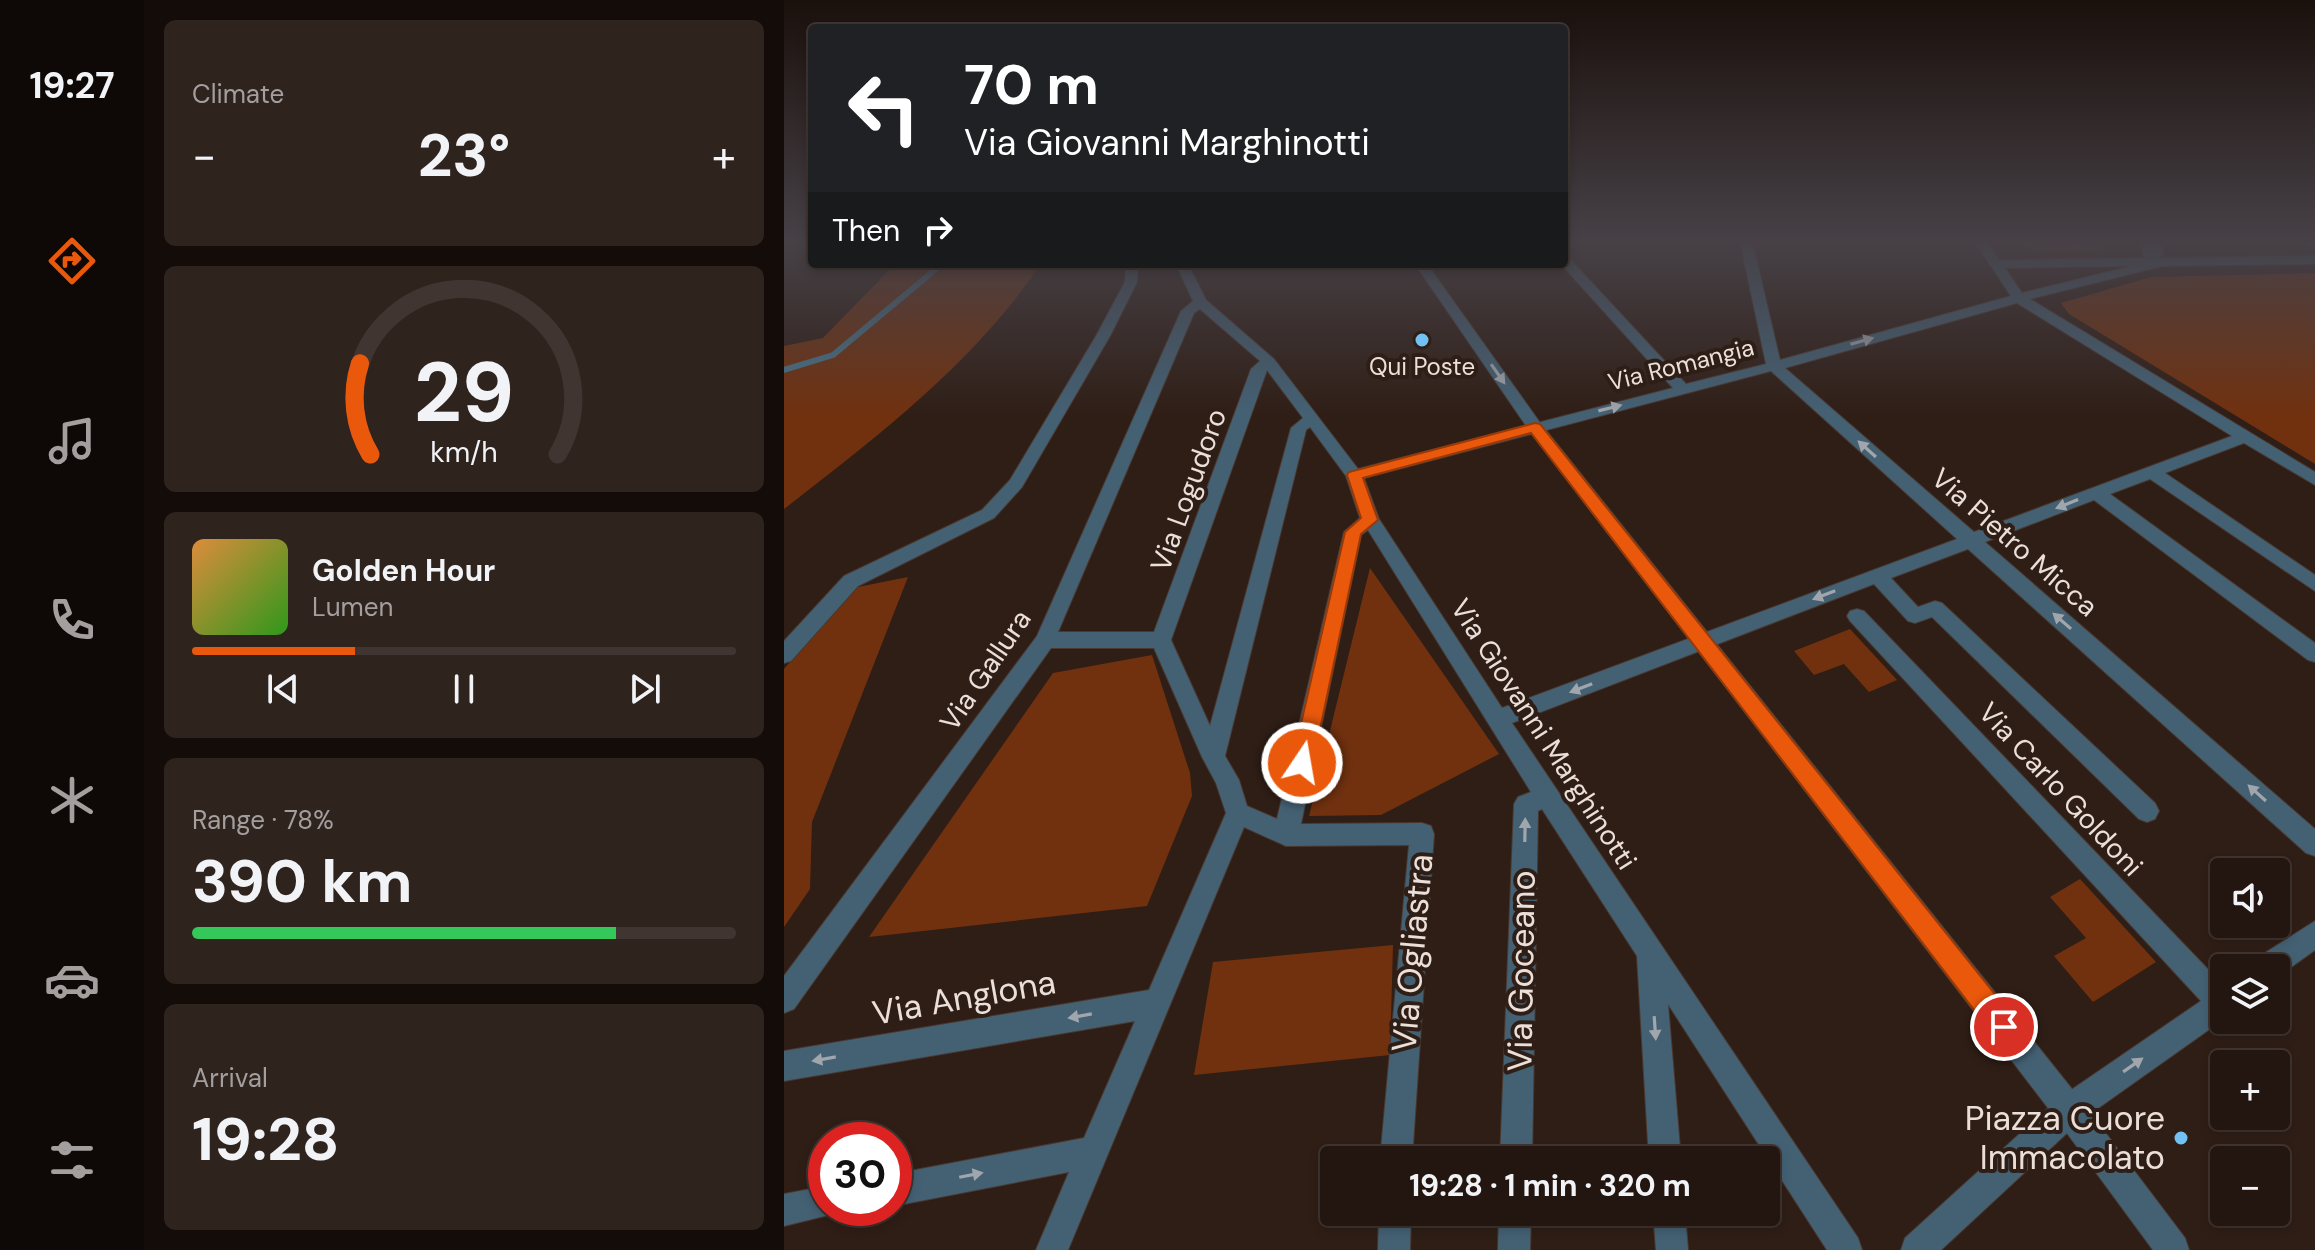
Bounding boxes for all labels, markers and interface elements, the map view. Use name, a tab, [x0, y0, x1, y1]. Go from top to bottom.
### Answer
text: 70 m	[964, 48, 1099, 121]
icon: left	[832, 56, 936, 160]
text: 19:27	[30, 62, 114, 109]
text: Climate	[192, 77, 284, 111]
text: 23°	[418, 116, 510, 195]
text: Via Giovanni Marghinotti	[964, 119, 1370, 166]
text: −	[192, 127, 216, 185]
text: +	[712, 127, 736, 185]
icon: right	[916, 208, 960, 252]
text: Then	[832, 211, 900, 250]
icon: directions	[44, 233, 100, 289]
marker: Qui Poste	[1413, 331, 1431, 349]
street label: Via Romangia	[1605, 331, 1757, 398]
one-way arrow	[1849, 335, 1874, 347]
text: 29	[414, 338, 514, 447]
place label: Qui Poste	[1369, 351, 1475, 382]
one-way arrow	[1490, 364, 1505, 385]
one-way arrow	[1598, 401, 1623, 413]
street label: Via Logudoro	[1142, 404, 1235, 577]
icon: music	[44, 413, 100, 469]
text: km/h	[430, 434, 498, 471]
one-way arrow	[1857, 441, 1876, 459]
street label: Via Pietro Micca	[1924, 460, 2106, 625]
one-way arrow	[2055, 498, 2079, 511]
text: Golden Hour	[312, 551, 495, 590]
one-way arrow	[1812, 589, 1836, 602]
text: Lumen	[312, 590, 393, 624]
icon: phone	[44, 592, 100, 648]
street label: Via Giovanni Marghinotti	[1442, 592, 1645, 877]
street label: Via Gallura	[931, 602, 1040, 738]
one-way arrow	[2053, 613, 2073, 630]
icon: previous	[261, 667, 305, 711]
icon: pause	[442, 667, 486, 711]
icon: next	[623, 667, 667, 711]
one-way arrow	[1569, 682, 1593, 695]
street label: Via Carlo Goldoni	[1970, 694, 2151, 884]
position arrow	[1260, 721, 1344, 805]
icon: climate	[44, 772, 100, 828]
one-way arrow	[2248, 785, 2267, 803]
text: Range · 78%	[192, 803, 334, 837]
one-way arrow	[1518, 817, 1531, 842]
text: 390 km	[192, 842, 412, 921]
street label: Via Ogliastra	[1381, 852, 1444, 1054]
map controls	[2210, 858, 2290, 1226]
button: sound	[2210, 858, 2290, 938]
street label: Via Goceano	[1497, 870, 1546, 1072]
icon: car	[44, 952, 100, 1008]
button: layers	[2210, 954, 2290, 1034]
street label: Via Anglona	[869, 959, 1059, 1036]
pin	[1970, 993, 2038, 1061]
icon: arrive	[1982, 1005, 2026, 1049]
one-way arrow	[1067, 1010, 1092, 1022]
one-way arrow	[1649, 1016, 1662, 1041]
button: +	[2210, 1050, 2290, 1130]
one-way arrow	[811, 1053, 836, 1066]
one-way arrow	[2122, 1058, 2143, 1073]
text: Arrival	[192, 1061, 268, 1095]
place label: Piazza Cuore Immacolato	[1965, 1096, 2165, 1180]
text: 19:28	[192, 1100, 339, 1179]
speed limit sign: 30	[808, 1122, 912, 1226]
marker: Piazza Cuore Immacolato	[2172, 1129, 2190, 1147]
icon: filters	[44, 1132, 100, 1188]
button: −	[2210, 1146, 2290, 1226]
text: 19:28 · 1 min · 320 m	[1409, 1166, 1691, 1205]
one-way arrow	[958, 1169, 983, 1181]

